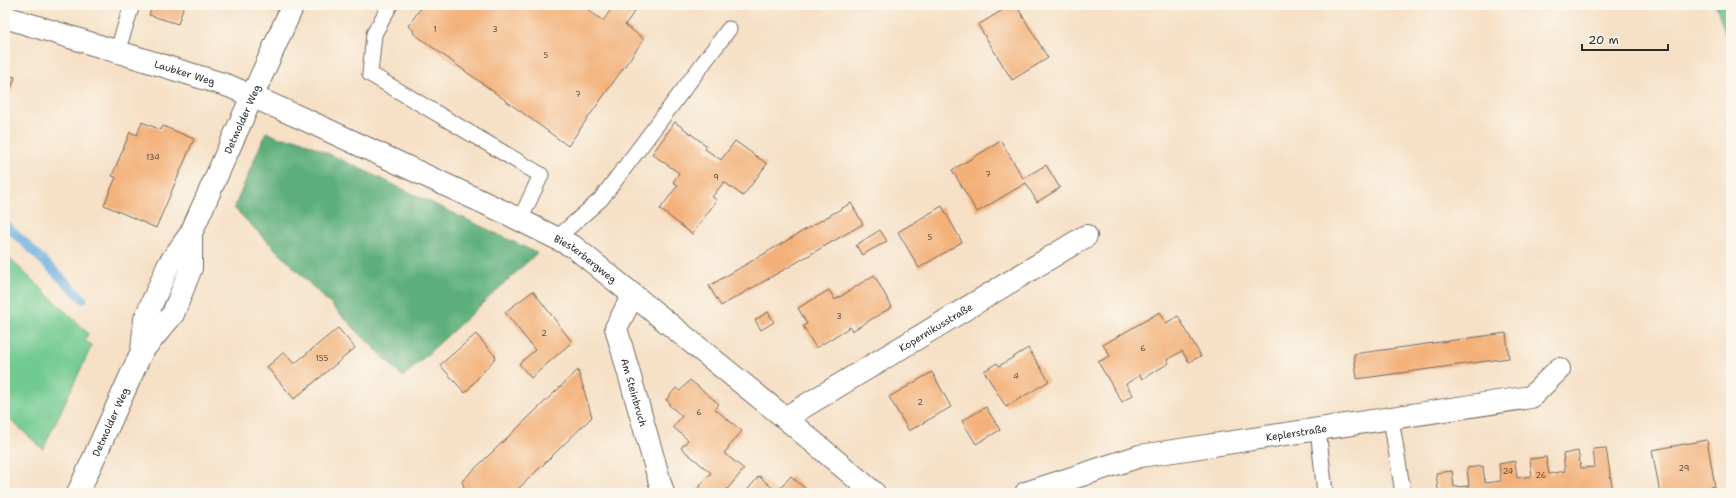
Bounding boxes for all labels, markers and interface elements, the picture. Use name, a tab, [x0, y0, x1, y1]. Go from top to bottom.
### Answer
house number: 1	[433, 24, 437, 35]
house number: 3	[492, 24, 498, 35]
scale bar	[1582, 26, 1668, 52]
text: 20 m	[1588, 32, 1619, 48]
house number: 5	[544, 50, 549, 61]
street label: Laubker Weg	[153, 57, 217, 88]
street label: Detmolder Weg	[221, 83, 264, 156]
house number: 7	[575, 89, 581, 100]
house number: 134	[146, 152, 160, 163]
house number: 7	[985, 169, 991, 180]
house number: 9	[713, 172, 719, 183]
street label: Biesterbergweg	[552, 232, 619, 286]
house number: 5	[928, 232, 933, 243]
street label: Kopernikusstraße	[897, 300, 975, 355]
house number: 3	[836, 311, 842, 322]
house number: 2	[541, 328, 547, 339]
house number: 6	[1140, 343, 1146, 354]
house number: 155	[316, 353, 328, 364]
street label: Am Steinbruch	[618, 357, 650, 428]
house number: 4	[1013, 371, 1019, 382]
street label: Detmolder Weg	[89, 385, 132, 459]
house number: 2	[917, 397, 923, 408]
house number: 6	[696, 407, 702, 418]
street label: Keplerstraße	[1265, 422, 1328, 444]
house number: 29	[1679, 463, 1689, 474]
house number: 24	[1503, 466, 1514, 477]
house number: 26	[1536, 470, 1547, 481]

